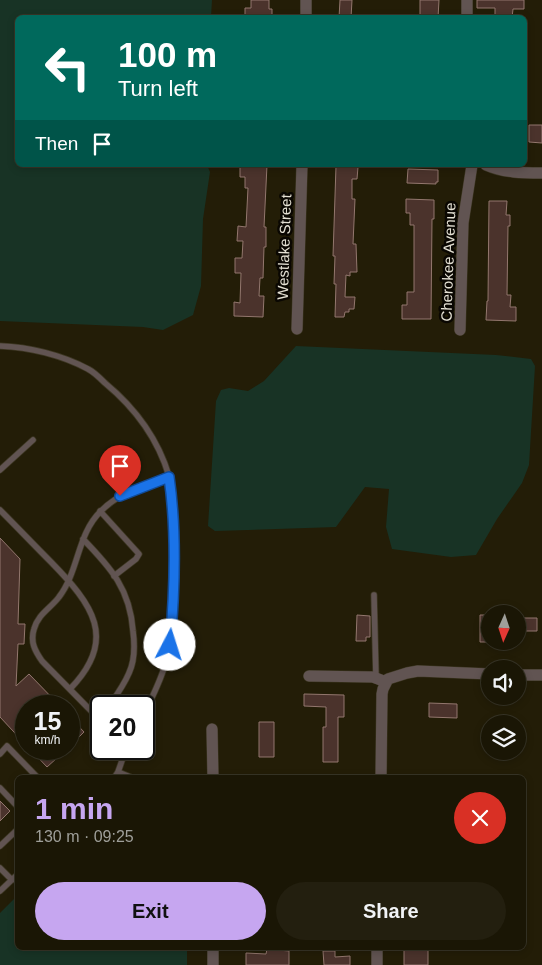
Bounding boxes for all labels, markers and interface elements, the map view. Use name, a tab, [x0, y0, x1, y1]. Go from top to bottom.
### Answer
icon: left	[35, 35, 100, 100]
text: 100 m	[118, 35, 217, 74]
text: Turn left	[118, 76, 198, 101]
icon: arrive	[88, 130, 116, 158]
text: Then	[35, 133, 78, 154]
street label: Westlake Street	[274, 193, 294, 300]
street label: Cherokee Avenue	[437, 202, 459, 322]
pin	[99, 445, 141, 496]
icon: arrive	[106, 452, 134, 480]
north arrow	[481, 605, 526, 650]
map controls	[481, 605, 526, 760]
position arrow	[143, 618, 195, 670]
button: sound	[481, 660, 526, 705]
speed limit sign: 20	[90, 695, 155, 760]
text: 15	[34, 707, 61, 735]
button: layers	[481, 715, 526, 760]
text: km/h	[34, 733, 61, 747]
text: 1 min	[35, 792, 113, 825]
button: close	[454, 792, 506, 844]
text: 130 m · 09:25	[35, 828, 134, 845]
button: Exit	[35, 882, 266, 940]
button: Share	[276, 882, 506, 940]

